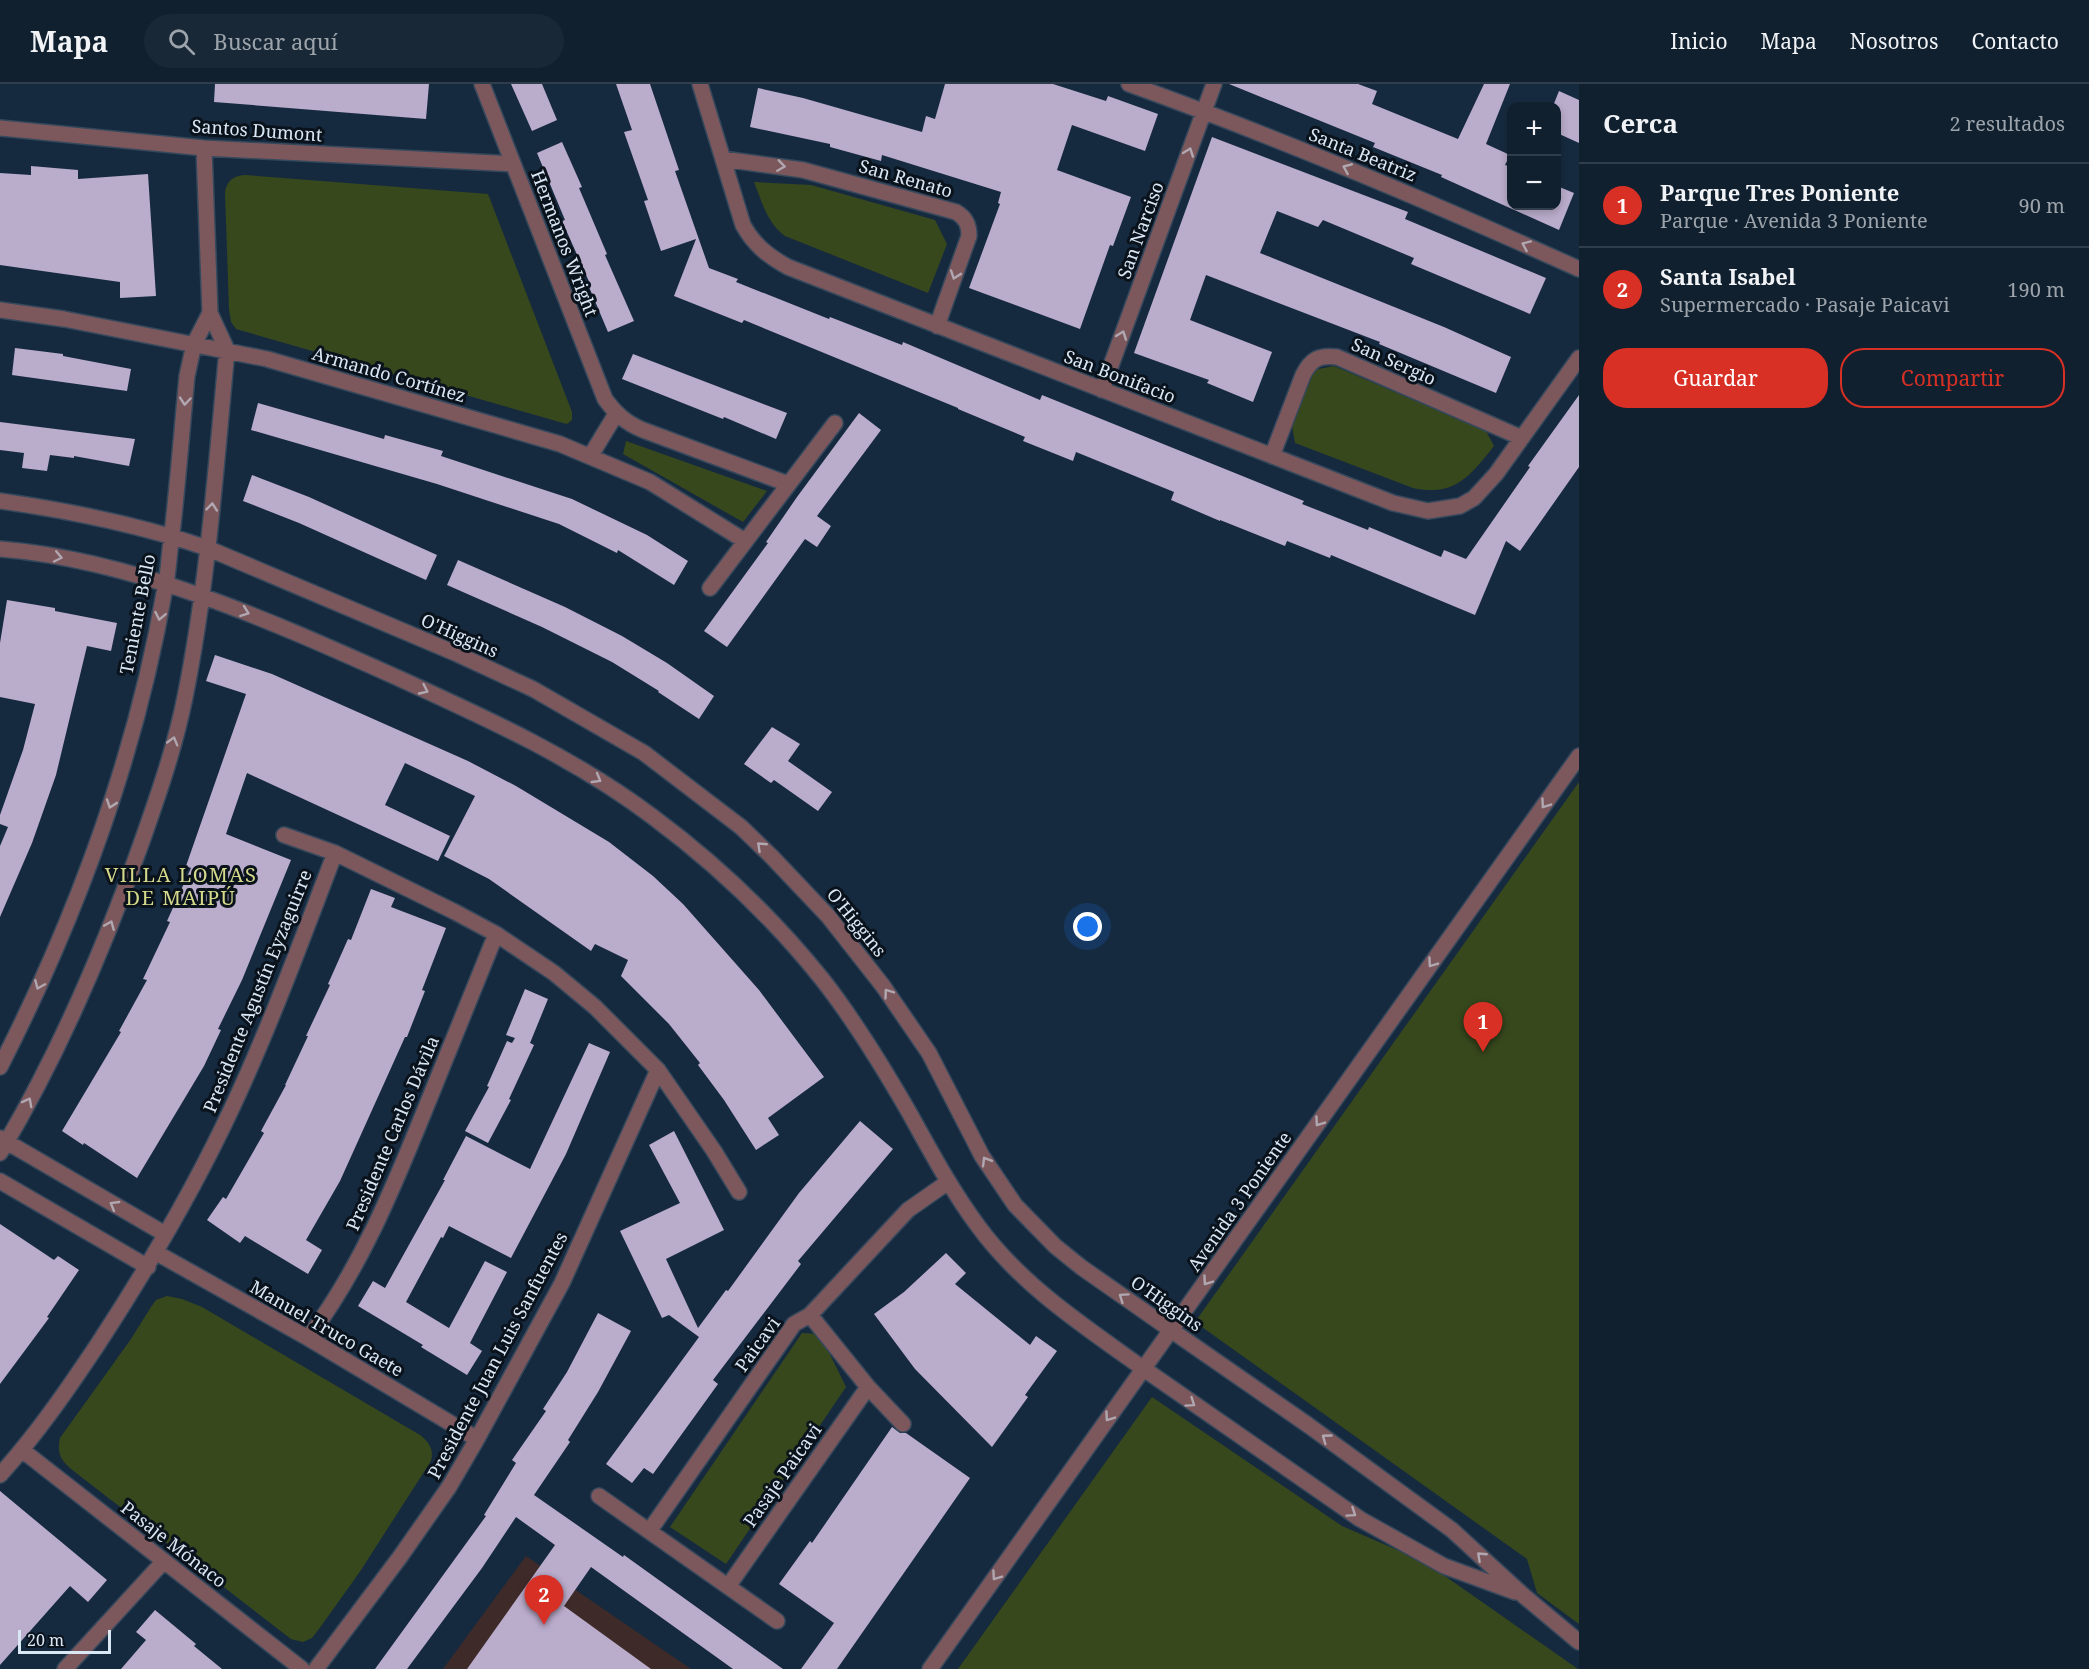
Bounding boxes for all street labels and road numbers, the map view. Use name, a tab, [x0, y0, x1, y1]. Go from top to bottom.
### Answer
street label: Santos Dumont	[191, 113, 323, 147]
street label: Santa Beatriz	[1306, 122, 1420, 186]
street label: San Renato	[856, 153, 956, 203]
street label: Hermanos Wright	[526, 166, 604, 320]
street label: San Narciso	[1111, 178, 1169, 282]
street label: San Sergio	[1348, 332, 1440, 390]
street label: Armando Cortínez	[310, 341, 468, 407]
street label: San Bonifacio	[1061, 344, 1179, 408]
street label: Teniente Bello	[114, 552, 160, 676]
street label: O'Higgins	[418, 607, 502, 663]
street label: Presidente Agustín Eyzaguirre	[197, 866, 317, 1116]
street label: O'Higgins	[822, 883, 892, 961]
street label: Presidente Carlos Dávila	[340, 1032, 444, 1234]
street label: Avenida 3 Poniente	[1182, 1126, 1296, 1276]
street label: Presidente Juan Luis Sanfuentes	[422, 1227, 572, 1483]
street label: O'Higgins	[1126, 1270, 1208, 1336]
street label: Manuel Truco Gaete	[246, 1274, 408, 1382]
street label: Paicavi	[729, 1312, 785, 1376]
street label: Pasaje Paicavi	[737, 1418, 827, 1531]
street label: Pasaje Mónaco	[116, 1495, 232, 1593]

